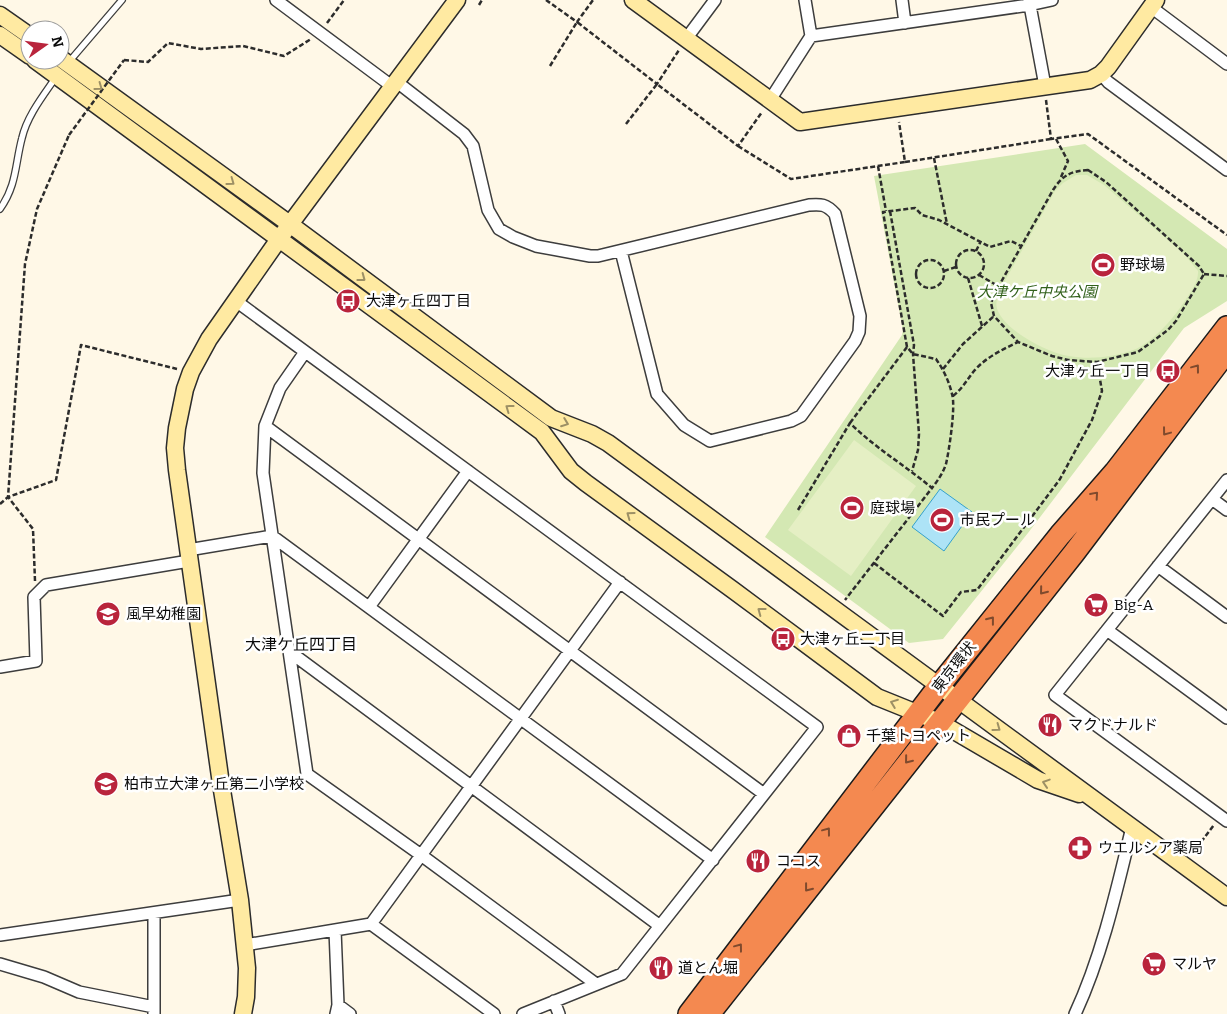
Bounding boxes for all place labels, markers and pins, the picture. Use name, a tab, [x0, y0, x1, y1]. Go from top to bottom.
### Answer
sports icon: 野球場	[1090, 252, 1116, 278]
place label: 野球場	[1120, 256, 1165, 274]
bus stop icon: 大津ヶ丘四丁目	[335, 288, 361, 314]
place label: 大津ヶ丘四丁目	[366, 292, 471, 310]
bus stop icon: 大津ヶ丘一丁目	[1155, 358, 1181, 384]
place label: 大津ヶ丘一丁目	[1045, 362, 1150, 380]
sports icon: 庭球場	[839, 495, 865, 521]
place label: 庭球場	[870, 499, 915, 517]
sports icon: 市民プール	[929, 507, 955, 533]
place label: 市民プール	[960, 511, 1035, 529]
supermarket icon: Big-A	[1083, 592, 1109, 618]
place label: Big-A	[1114, 596, 1154, 614]
school or university icon: 風早幼稚園	[95, 601, 121, 627]
place label: 風早幼稚園	[126, 605, 201, 623]
bus stop icon: 大津ヶ丘二丁目	[770, 626, 796, 652]
place label: 大津ヶ丘二丁目	[800, 630, 905, 648]
restaurant icon: マクドナルド	[1037, 712, 1063, 738]
place label: マクドナルド	[1068, 716, 1158, 734]
shop icon: 千葉トヨペット	[836, 723, 862, 749]
place label: 千葉トヨペット	[866, 727, 971, 745]
school or university icon: 柏市立大津ヶ丘第二小学校	[93, 771, 119, 797]
place label: 柏市立大津ヶ丘第二小学校	[124, 775, 304, 793]
pharmacy icon: ウエルシア薬局	[1067, 835, 1093, 861]
place label: ウエルシア薬局	[1098, 839, 1203, 857]
restaurant icon: ココス	[745, 848, 771, 874]
place label: ココス	[776, 852, 821, 870]
supermarket icon: マルヤ	[1141, 951, 1167, 977]
restaurant icon: 道とん堀	[648, 955, 674, 981]
place label: マルヤ	[1172, 955, 1217, 973]
place label: 道とん堀	[678, 959, 738, 977]

